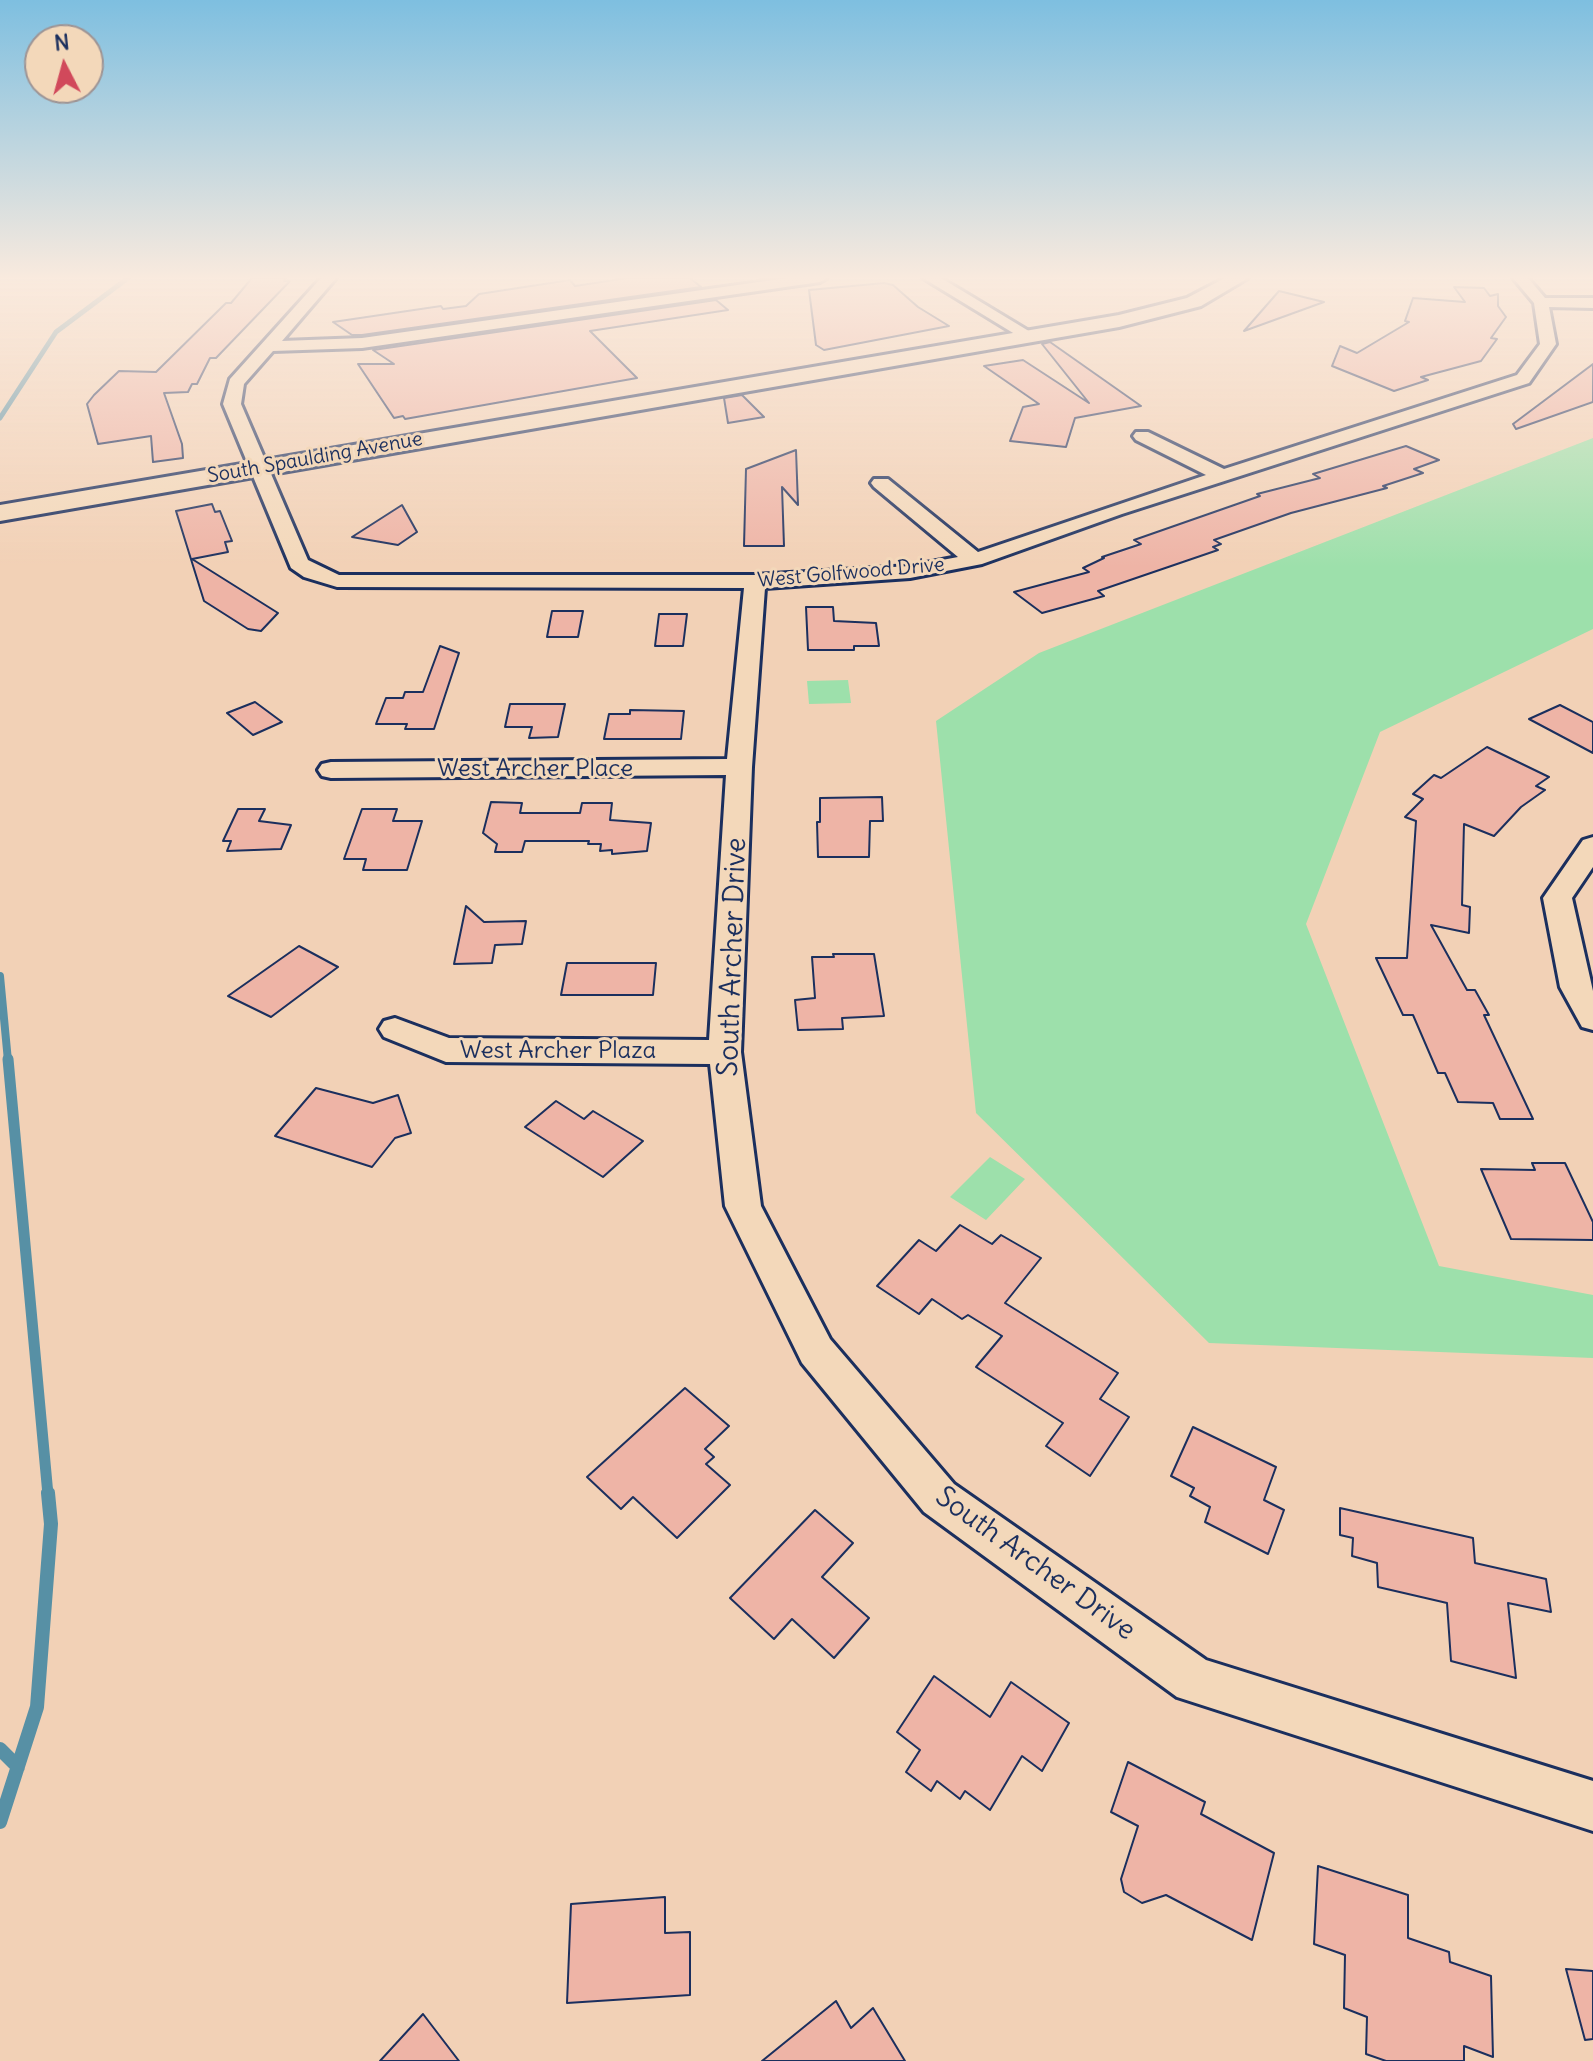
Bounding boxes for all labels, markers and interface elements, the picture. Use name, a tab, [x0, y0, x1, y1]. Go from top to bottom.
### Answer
north arrow	[24, 24, 104, 104]
text: N	[53, 27, 71, 57]
street label: South Spaulding Avenue	[206, 427, 424, 489]
street label: West Golfwood Drive	[757, 553, 945, 593]
street label: West Archer Place	[437, 755, 633, 783]
street label: South Archer Drive	[712, 837, 754, 1077]
street label: West Archer Plaza	[460, 1037, 656, 1065]
street label: South Archer Drive	[929, 1480, 1141, 1648]

